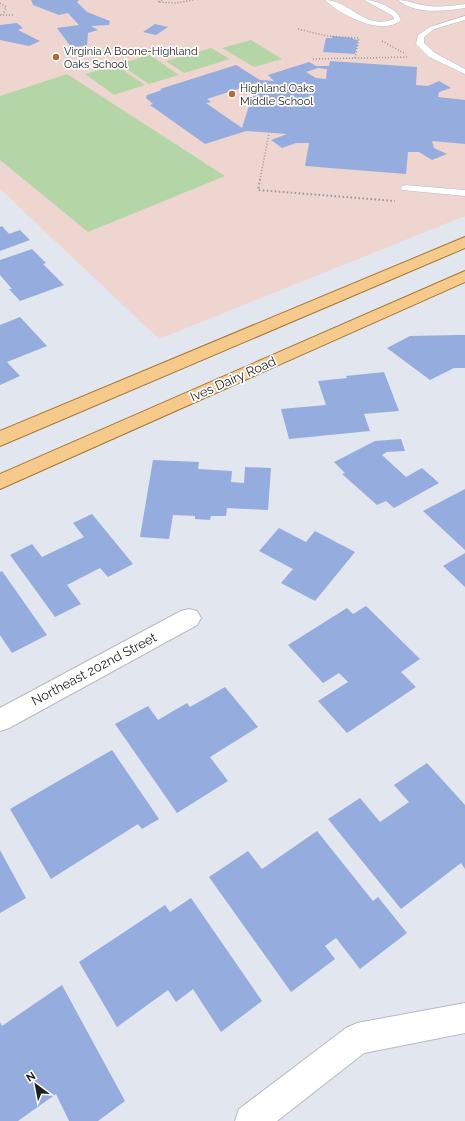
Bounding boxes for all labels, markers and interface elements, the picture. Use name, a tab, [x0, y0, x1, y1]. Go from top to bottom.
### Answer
place label: Virginia A Boone-Highland Oaks School	[64, 45, 198, 71]
marker: Virginia A Boone-Highland Oaks School	[51, 52, 61, 62]
place label: Highland Oaks Middle School	[240, 82, 314, 108]
marker: Highland Oaks Middle School	[227, 89, 237, 99]
street label: Ives Dairy Road	[188, 353, 278, 405]
street label: Northeast 202nd Street	[29, 629, 160, 708]
north arrow	[16, 1065, 56, 1105]
text: N	[24, 1069, 38, 1085]

